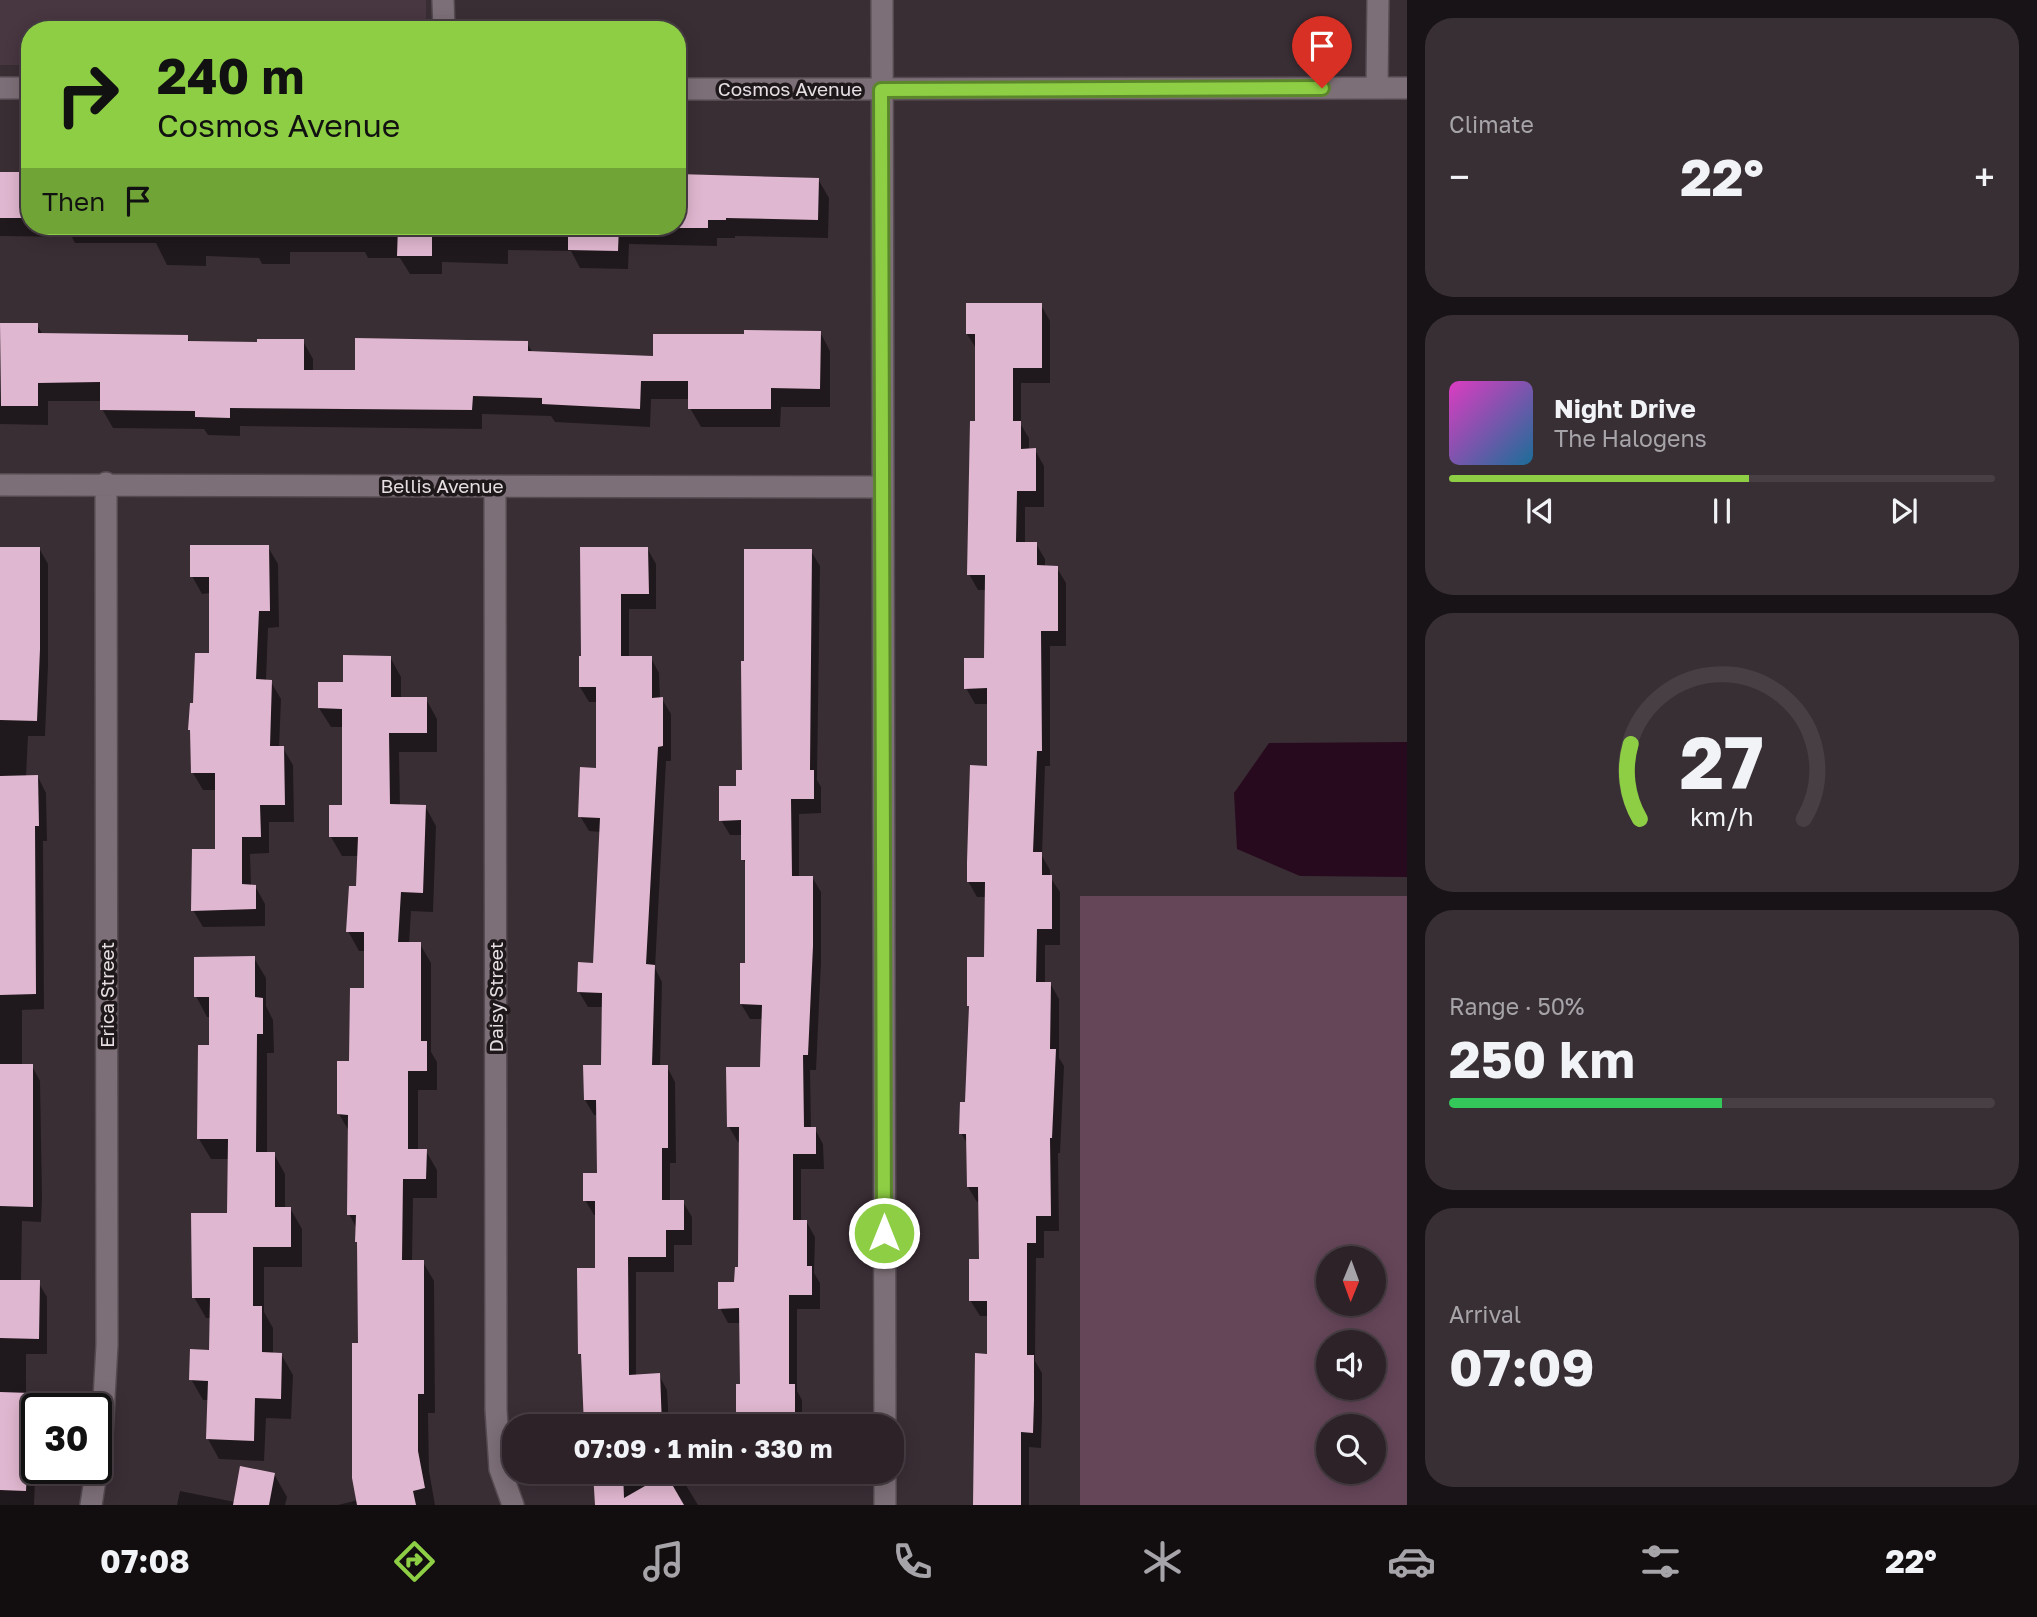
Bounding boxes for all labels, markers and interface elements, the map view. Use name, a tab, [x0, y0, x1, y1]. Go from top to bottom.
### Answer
pin	[1292, 16, 1352, 88]
icon: arrive	[1303, 27, 1341, 65]
text: 240 m	[157, 46, 305, 105]
icon: right	[42, 49, 133, 140]
street label: Cosmos Avenue	[718, 77, 862, 100]
text: Cosmos Avenue	[157, 106, 400, 144]
text: Climate	[1449, 110, 1534, 138]
text: 22°	[1680, 145, 1764, 207]
text: −	[1449, 154, 1470, 199]
text: +	[1974, 154, 1995, 199]
icon: arrive	[119, 182, 157, 220]
text: Then	[42, 186, 105, 217]
text: Night Drive	[1554, 393, 1696, 424]
text: The Halogens	[1554, 424, 1707, 452]
street label: Bellis Avenue	[381, 474, 503, 497]
icon: previous	[1521, 492, 1559, 530]
icon: pause	[1703, 492, 1741, 530]
icon: next	[1885, 492, 1923, 530]
text: 27	[1680, 718, 1764, 805]
text: km/h	[1690, 800, 1754, 831]
street label: Erica Street	[95, 942, 118, 1048]
street label: Daisy Street	[484, 942, 507, 1052]
text: Range · 50%	[1449, 992, 1584, 1020]
text: 250 km	[1449, 1027, 1635, 1089]
position arrow	[847, 1196, 921, 1270]
north arrow	[1316, 1246, 1386, 1316]
map controls	[1316, 1246, 1386, 1484]
text: Arrival	[1449, 1300, 1521, 1328]
button: sound	[1316, 1330, 1386, 1400]
text: 07:09	[1449, 1335, 1595, 1397]
speed limit sign: 30	[21, 1393, 112, 1484]
button: search	[1316, 1414, 1386, 1484]
text: 07:09 · 1 min · 330 m	[574, 1433, 832, 1464]
icon: directions	[390, 1537, 439, 1586]
icon: music	[639, 1537, 688, 1586]
icon: phone	[888, 1537, 937, 1586]
icon: climate	[1138, 1537, 1187, 1586]
icon: car	[1387, 1537, 1436, 1586]
icon: filters	[1636, 1537, 1685, 1586]
text: 07:08	[100, 1542, 190, 1580]
text: 22°	[1885, 1542, 1937, 1580]

